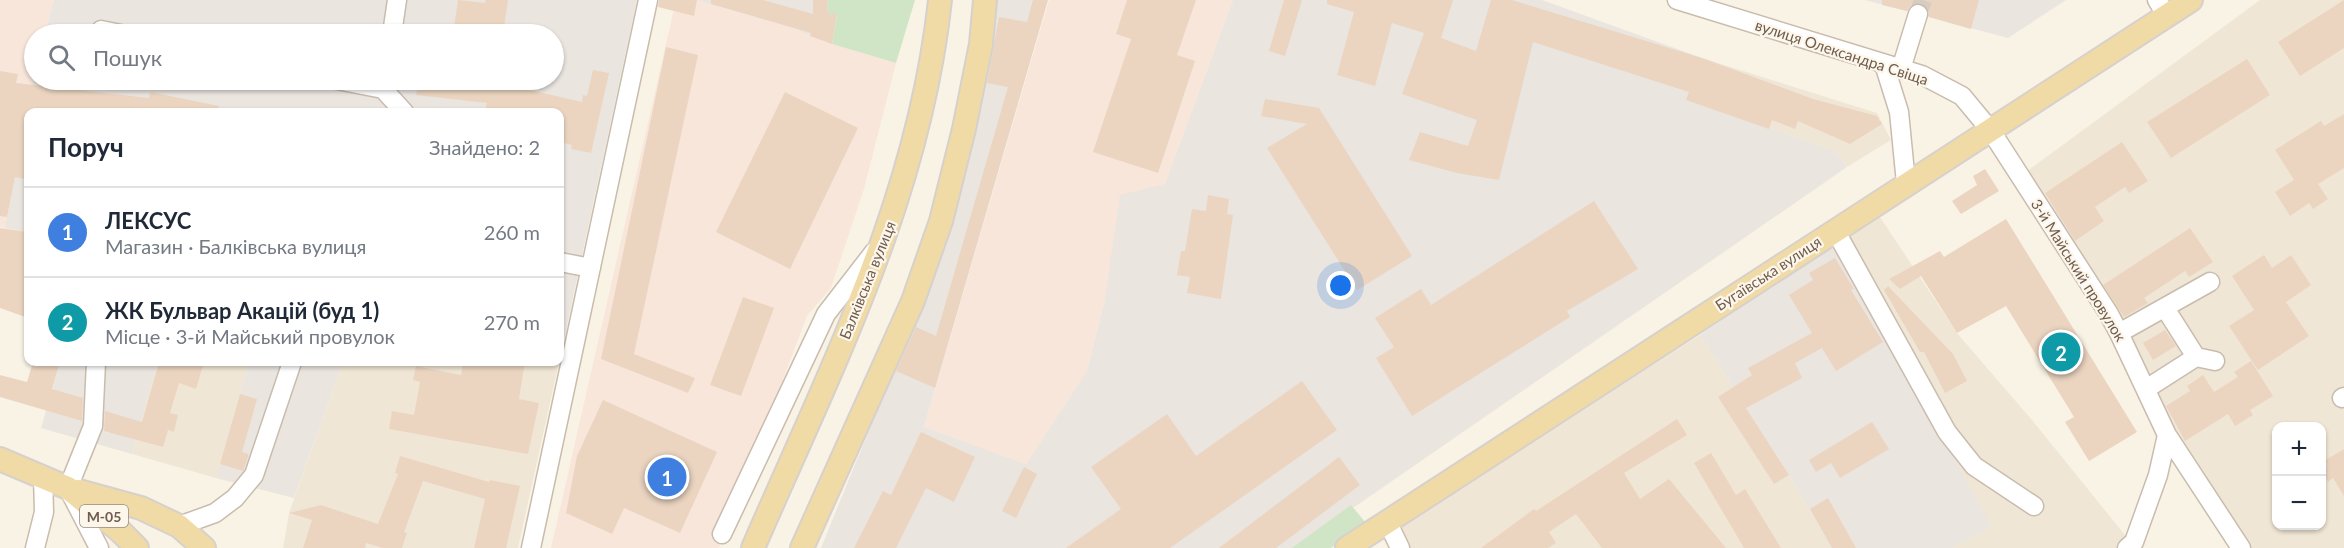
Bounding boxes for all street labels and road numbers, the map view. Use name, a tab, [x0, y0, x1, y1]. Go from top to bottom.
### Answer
street label: вулиця Олександра Свіща	[1753, 15, 1931, 89]
street label: 3-й Майський провулок	[2028, 196, 2130, 345]
street label: Балківська вулиця	[835, 218, 899, 342]
street label: Бугаївська вулиця	[1712, 232, 1824, 314]
road number: М-05	[80, 505, 128, 527]

